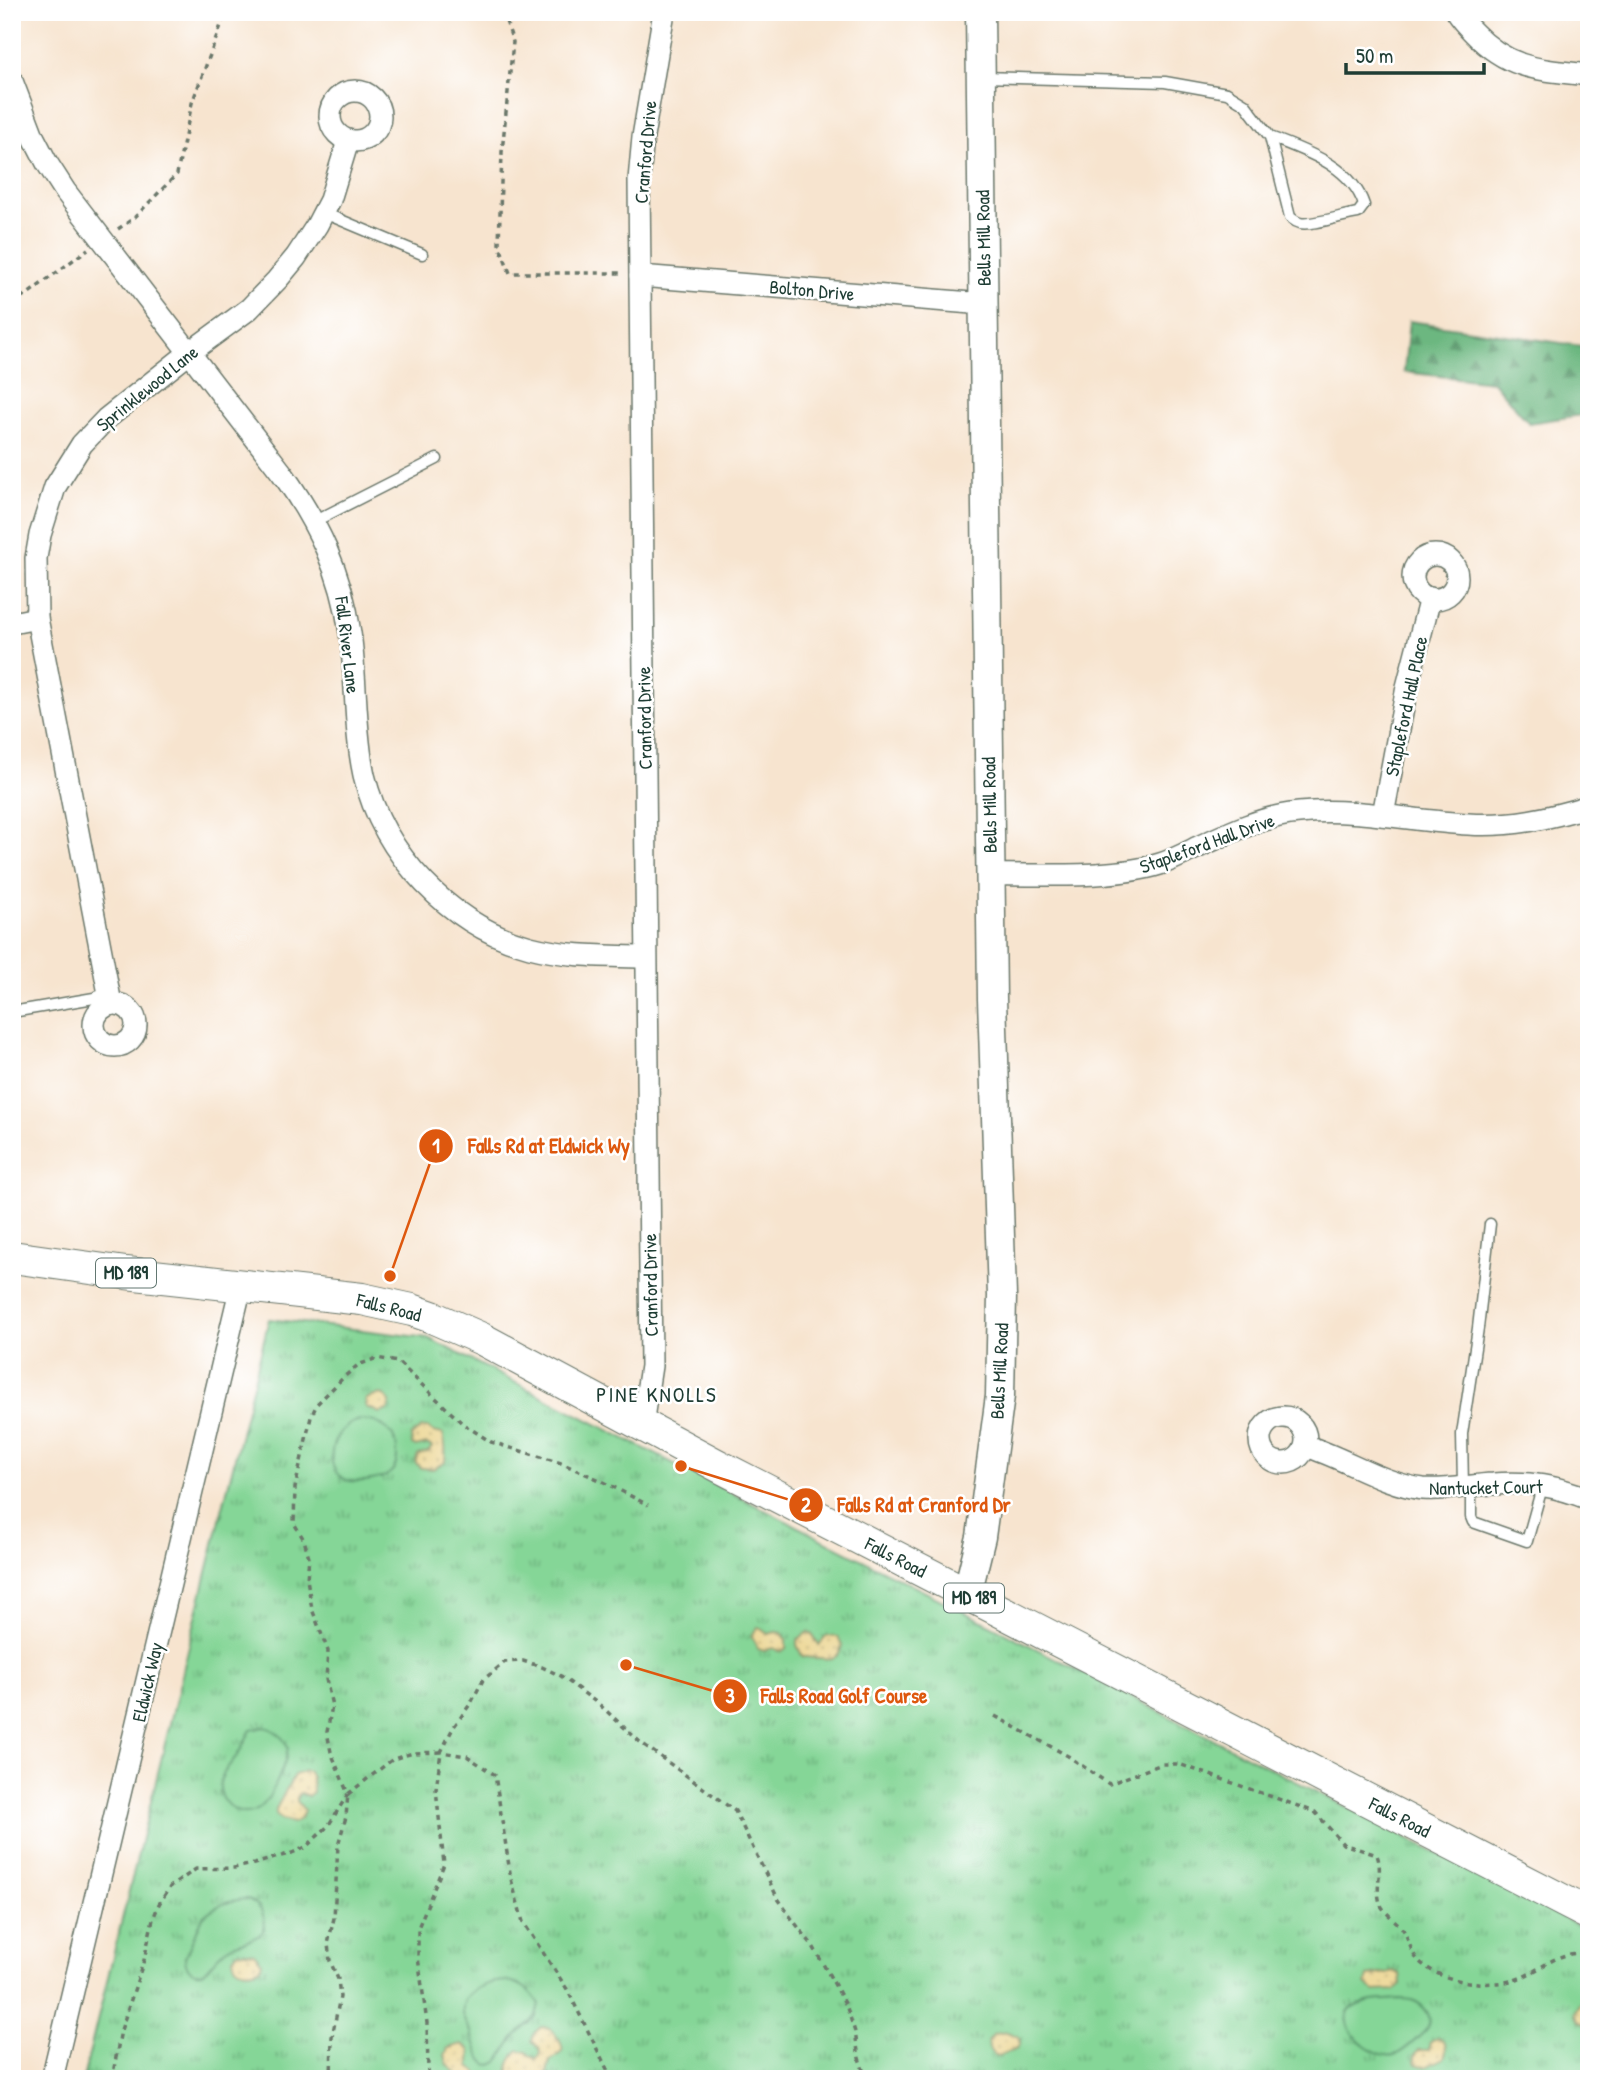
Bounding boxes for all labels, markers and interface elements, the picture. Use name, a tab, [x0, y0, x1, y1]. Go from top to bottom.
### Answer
scale bar	[1346, 32, 1484, 76]
text: 50 m	[1356, 41, 1393, 70]
street label: Cranford Drive	[628, 99, 662, 204]
street label: Bells Mill Road	[969, 189, 997, 286]
street label: Bolton Drive	[768, 273, 856, 307]
street label: Sprinklewood Lane	[91, 339, 204, 437]
street label: Fall River Lane	[329, 594, 367, 695]
street label: Stapleford Hall Place	[1378, 633, 1434, 778]
street label: Cranford Drive	[630, 666, 658, 770]
street label: Bells Mill Road	[975, 756, 1003, 853]
street label: Stapleford Hall Drive	[1136, 806, 1278, 879]
callout: Falls Rd at Eldwick Wy	[419, 1125, 644, 1167]
text: 1	[432, 1131, 440, 1160]
text: Falls Rd at Eldwick Wy	[467, 1131, 630, 1161]
street label: Cranford Drive	[636, 1233, 664, 1337]
road number: MD 189	[96, 1258, 156, 1288]
street label: Falls Road	[353, 1286, 425, 1328]
street label: Bells Mill Road	[983, 1322, 1015, 1420]
district label: PINE KNOLLS	[596, 1380, 718, 1409]
street label: Nantucket Court	[1429, 1473, 1543, 1501]
callout: Falls Rd at Cranford Dr	[789, 1484, 1025, 1526]
text: 2	[801, 1490, 811, 1519]
text: Falls Rd at Cranford Dr	[836, 1490, 1012, 1519]
street label: Falls Road	[860, 1530, 932, 1584]
road number: MD 189	[944, 1583, 1004, 1612]
street label: Eldwick Way	[125, 1640, 169, 1724]
callout: Falls Road Golf Course	[712, 1675, 942, 1717]
text: 3	[725, 1681, 735, 1710]
text: Falls Road Golf Course	[760, 1681, 928, 1710]
street label: Falls Road	[1364, 1790, 1436, 1844]

